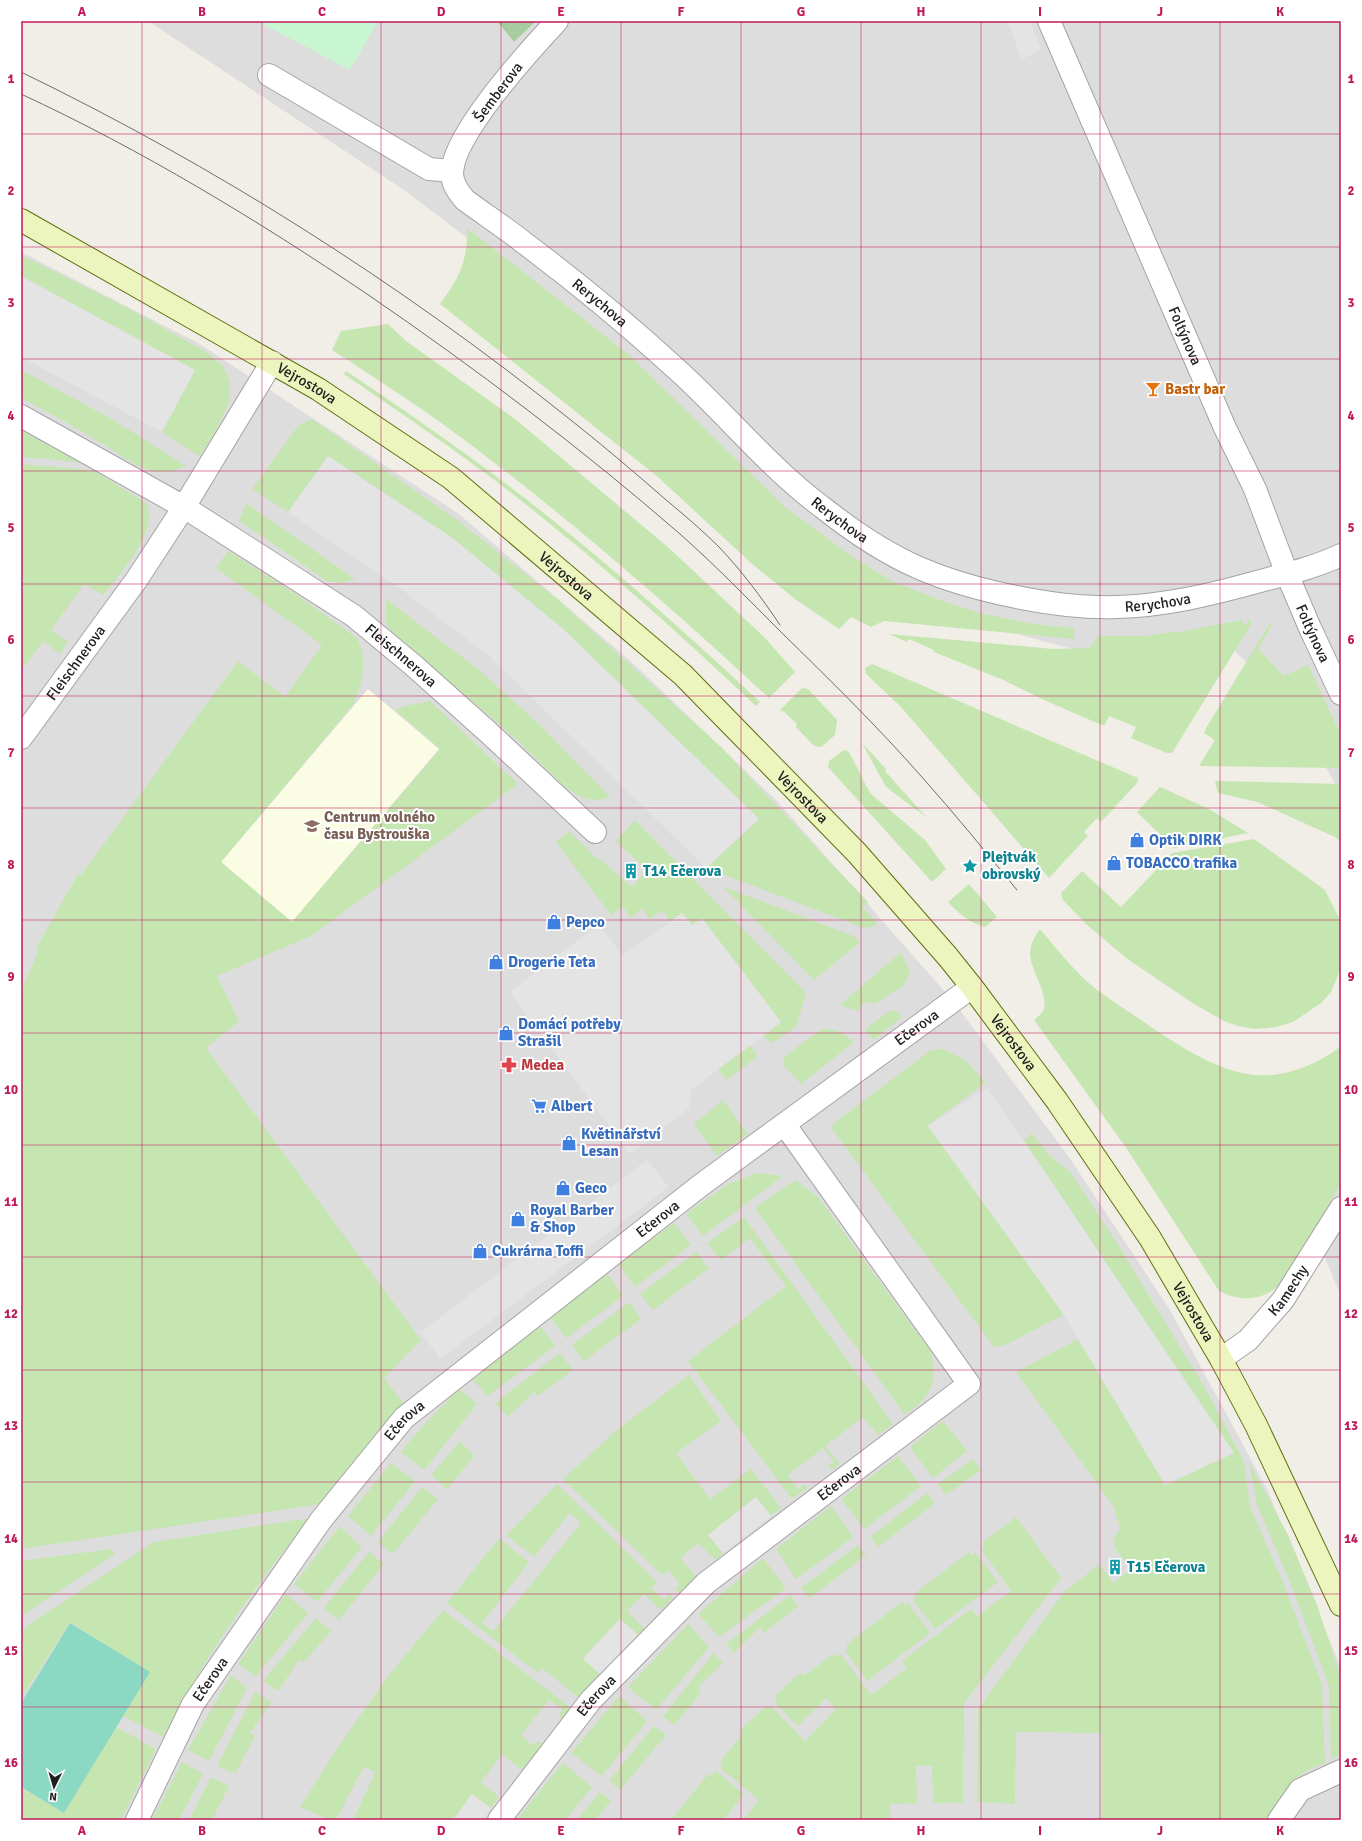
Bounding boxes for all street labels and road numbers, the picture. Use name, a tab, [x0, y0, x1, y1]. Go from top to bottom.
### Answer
street label: Šemberova	[469, 58, 526, 126]
street label: Rerychova	[568, 274, 631, 331]
street label: Foltýnova	[1165, 304, 1206, 368]
street label: Vejrostova	[274, 358, 340, 408]
street label: Rerychova	[807, 493, 871, 547]
street label: Vejrostova	[535, 548, 597, 604]
street label: Rerychova	[1124, 589, 1192, 616]
street label: Foltýnova	[1292, 602, 1334, 665]
street label: Fleischnerova	[361, 620, 441, 691]
street label: Fleischnerova	[42, 622, 109, 704]
street label: Vejrostova	[773, 767, 832, 827]
street label: Ečerova	[891, 1005, 942, 1050]
street label: Vejrostova	[986, 1011, 1041, 1075]
street label: Ečerova	[632, 1196, 683, 1241]
street label: Kamechy	[1264, 1261, 1312, 1320]
street label: Vejrostova	[1169, 1279, 1218, 1345]
street label: Ečerova	[380, 1396, 428, 1444]
street label: Ečerova	[814, 1460, 864, 1505]
street label: Ečerova	[189, 1653, 232, 1705]
street label: Ečerova	[573, 1671, 620, 1720]

